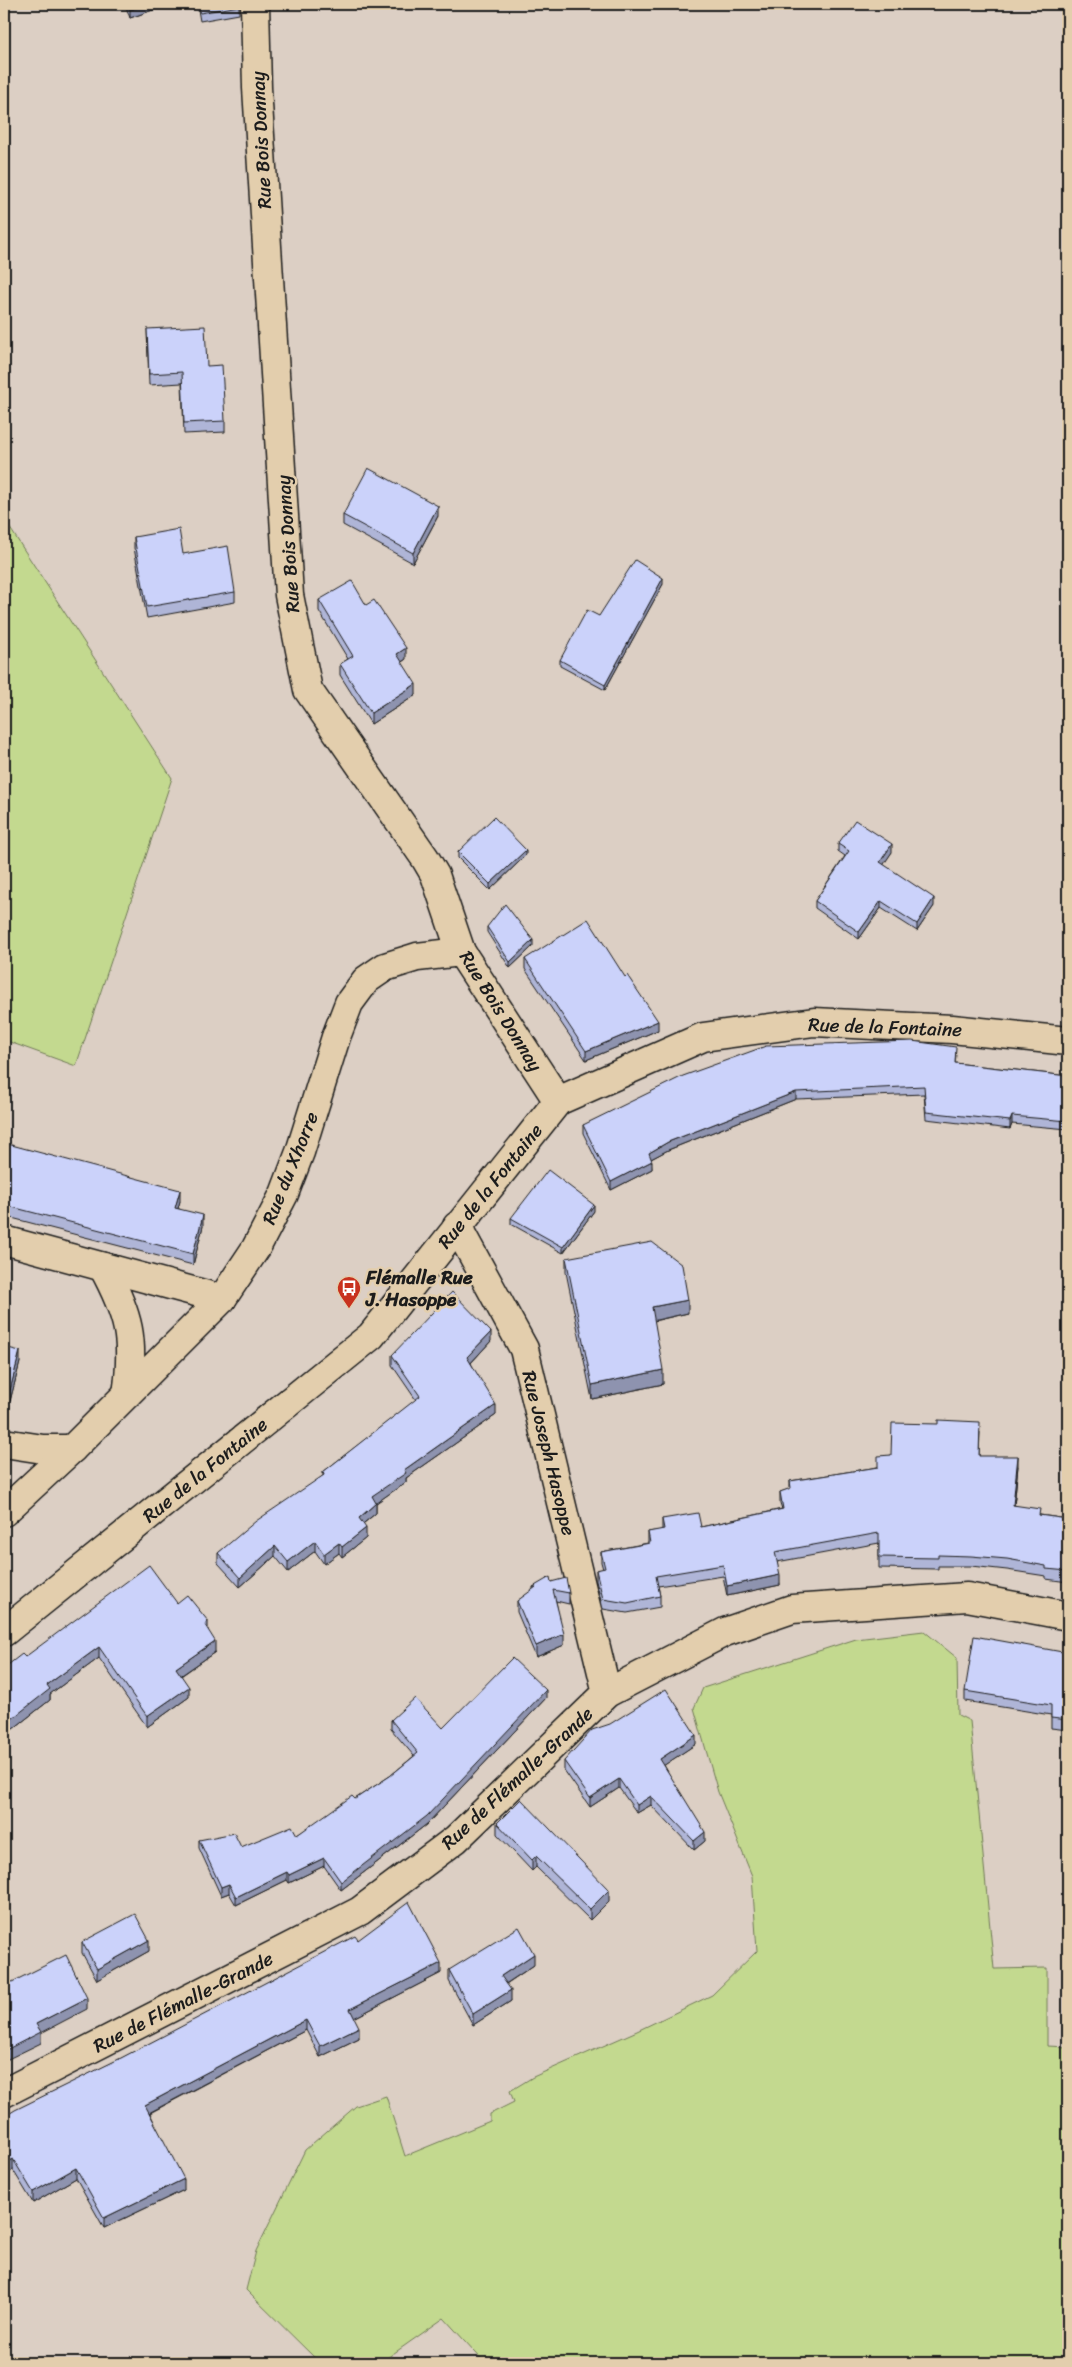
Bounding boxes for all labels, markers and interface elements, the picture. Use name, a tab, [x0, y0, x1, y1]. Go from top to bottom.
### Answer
street label: Rue Bois Donnay	[241, 70, 281, 210]
street label: Rue Bois Donnay	[267, 474, 309, 614]
street label: Rue Bois Donnay	[450, 944, 552, 1078]
street label: Rue de la Fontaine	[808, 1008, 963, 1046]
street label: Rue du Xhorre	[252, 1106, 328, 1229]
street label: Rue de la Fontaine	[429, 1116, 551, 1256]
place label: Flémalle Rue J. Hasoppe	[365, 1261, 473, 1316]
bus stop icon: Flémalle Rue J. Hasoppe	[336, 1275, 362, 1309]
street label: Rue Joseph Hasoppe	[513, 1367, 586, 1539]
street label: Rue de la Fontaine	[135, 1409, 275, 1531]
street label: Rue de Flémalle-Grande	[433, 1698, 601, 1858]
street label: Rue de Flémalle-Grande	[87, 1942, 279, 2062]

